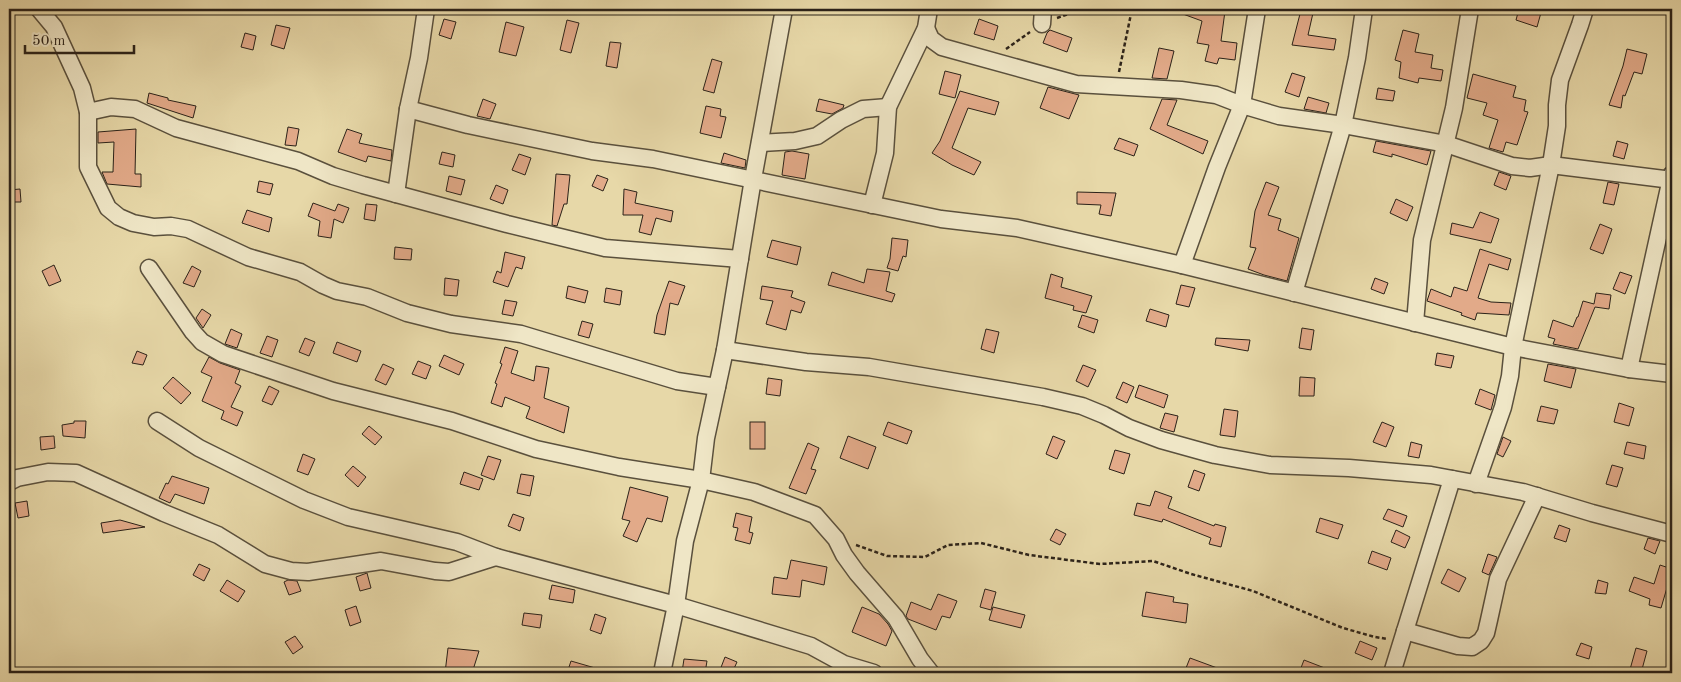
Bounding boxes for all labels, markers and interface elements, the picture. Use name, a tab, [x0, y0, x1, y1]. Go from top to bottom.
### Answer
scale bar	[25, 22, 134, 54]
text: 50 m	[32, 34, 66, 49]

